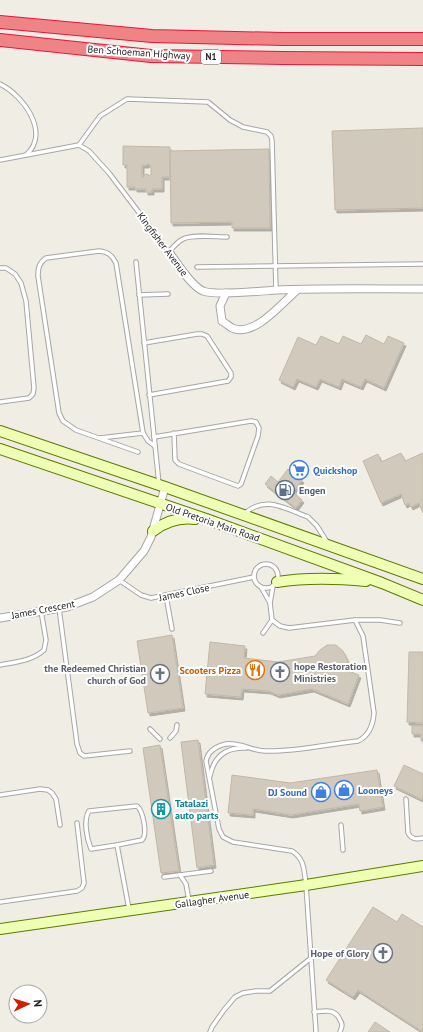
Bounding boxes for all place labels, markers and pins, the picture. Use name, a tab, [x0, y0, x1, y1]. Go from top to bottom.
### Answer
supermarket icon: Quickshop	[288, 459, 310, 481]
place label: Quickshop	[313, 464, 358, 477]
fuel station icon: Engen	[274, 479, 296, 501]
place label: Engen	[299, 484, 326, 497]
restaurant icon: Scooters Pizza	[244, 659, 266, 681]
place label: hope Restoration Ministries	[294, 660, 367, 685]
church icon: hope Restoration Ministries	[269, 661, 291, 683]
place label: the Redeemed Christian church of God	[44, 662, 146, 687]
church icon: the Redeemed Christian church of God	[149, 663, 171, 685]
place label: Scooters Pizza	[179, 664, 241, 677]
shop icon: Looneys	[333, 779, 355, 801]
shop icon: DJ Sound	[310, 781, 332, 803]
place label: Looneys	[358, 784, 393, 797]
place label: DJ Sound	[268, 786, 307, 799]
place label: Tatalazi auto parts	[175, 797, 219, 822]
building icon: Tatalazi auto parts	[150, 798, 172, 820]
church icon: Hope of Glory	[372, 942, 394, 964]
place label: Hope of Glory	[311, 947, 369, 960]

